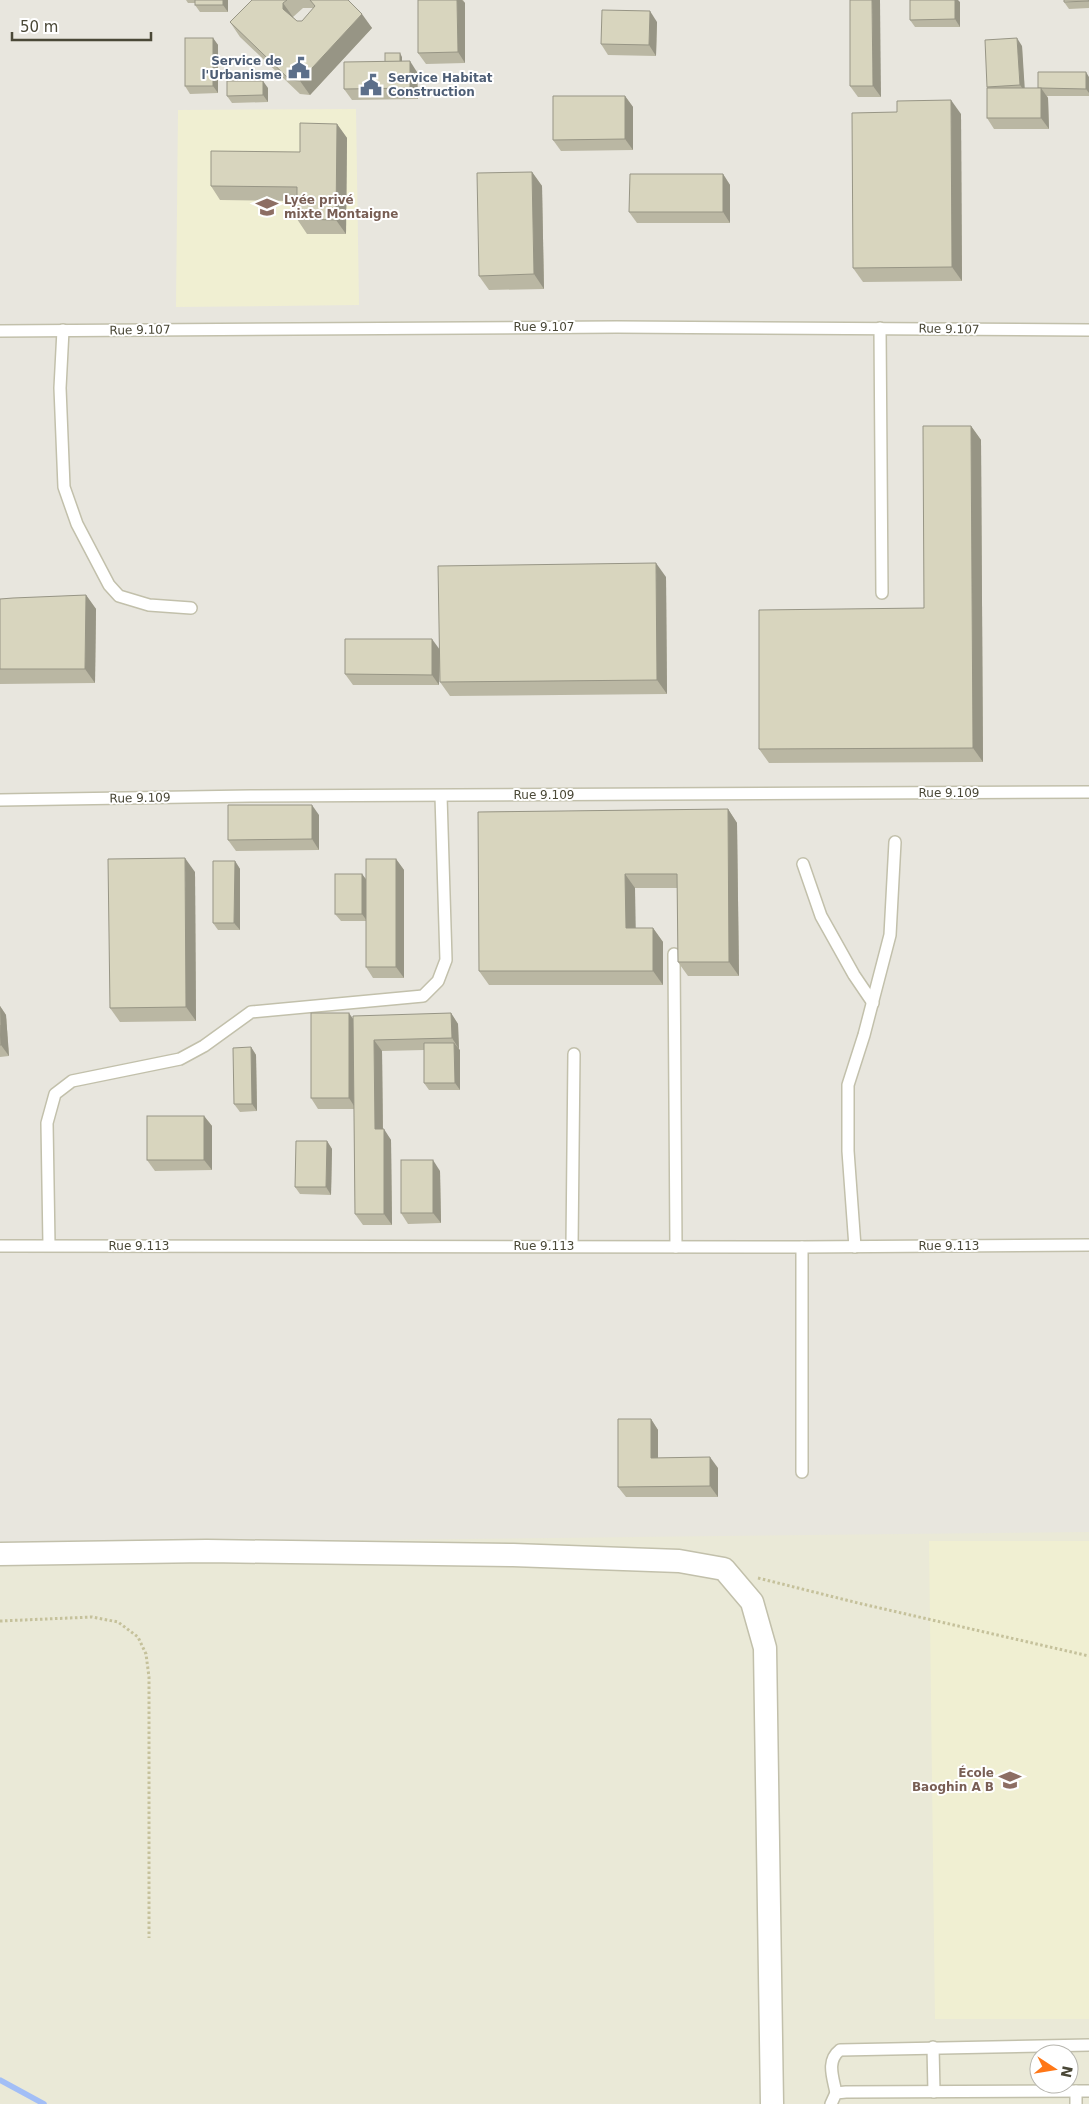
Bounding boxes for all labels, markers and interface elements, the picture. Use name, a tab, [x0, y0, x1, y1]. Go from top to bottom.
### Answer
scale bar	[12, 10, 151, 42]
text: 50 m	[20, 18, 58, 36]
place label: Service de l'Urbanisme	[201, 54, 282, 82]
public building icon: Service de l'Urbanisme	[286, 55, 312, 81]
place label: Service Habitat Construction	[388, 71, 493, 99]
public building icon: Service Habitat Construction	[358, 72, 384, 98]
place label: Lyée privé mixte Montaigne	[284, 193, 398, 221]
school or university icon: Lyée privé mixte Montaigne	[254, 194, 280, 220]
street label: Rue 9.107	[514, 320, 574, 334]
street label: Rue 9.107	[918, 321, 980, 337]
street label: Rue 9.107	[109, 322, 171, 338]
street label: Rue 9.109	[919, 786, 979, 800]
street label: Rue 9.109	[514, 788, 574, 802]
street label: Rue 9.109	[109, 790, 171, 806]
street label: Rue 9.113	[109, 1239, 169, 1253]
street label: Rue 9.113	[514, 1239, 574, 1253]
street label: Rue 9.113	[919, 1239, 979, 1253]
place label: École Baoghin A B	[912, 1765, 994, 1794]
school or university icon: École Baoghin A B	[997, 1767, 1023, 1793]
north arrow	[1029, 2044, 1079, 2094]
text: N	[1058, 2064, 1076, 2079]

